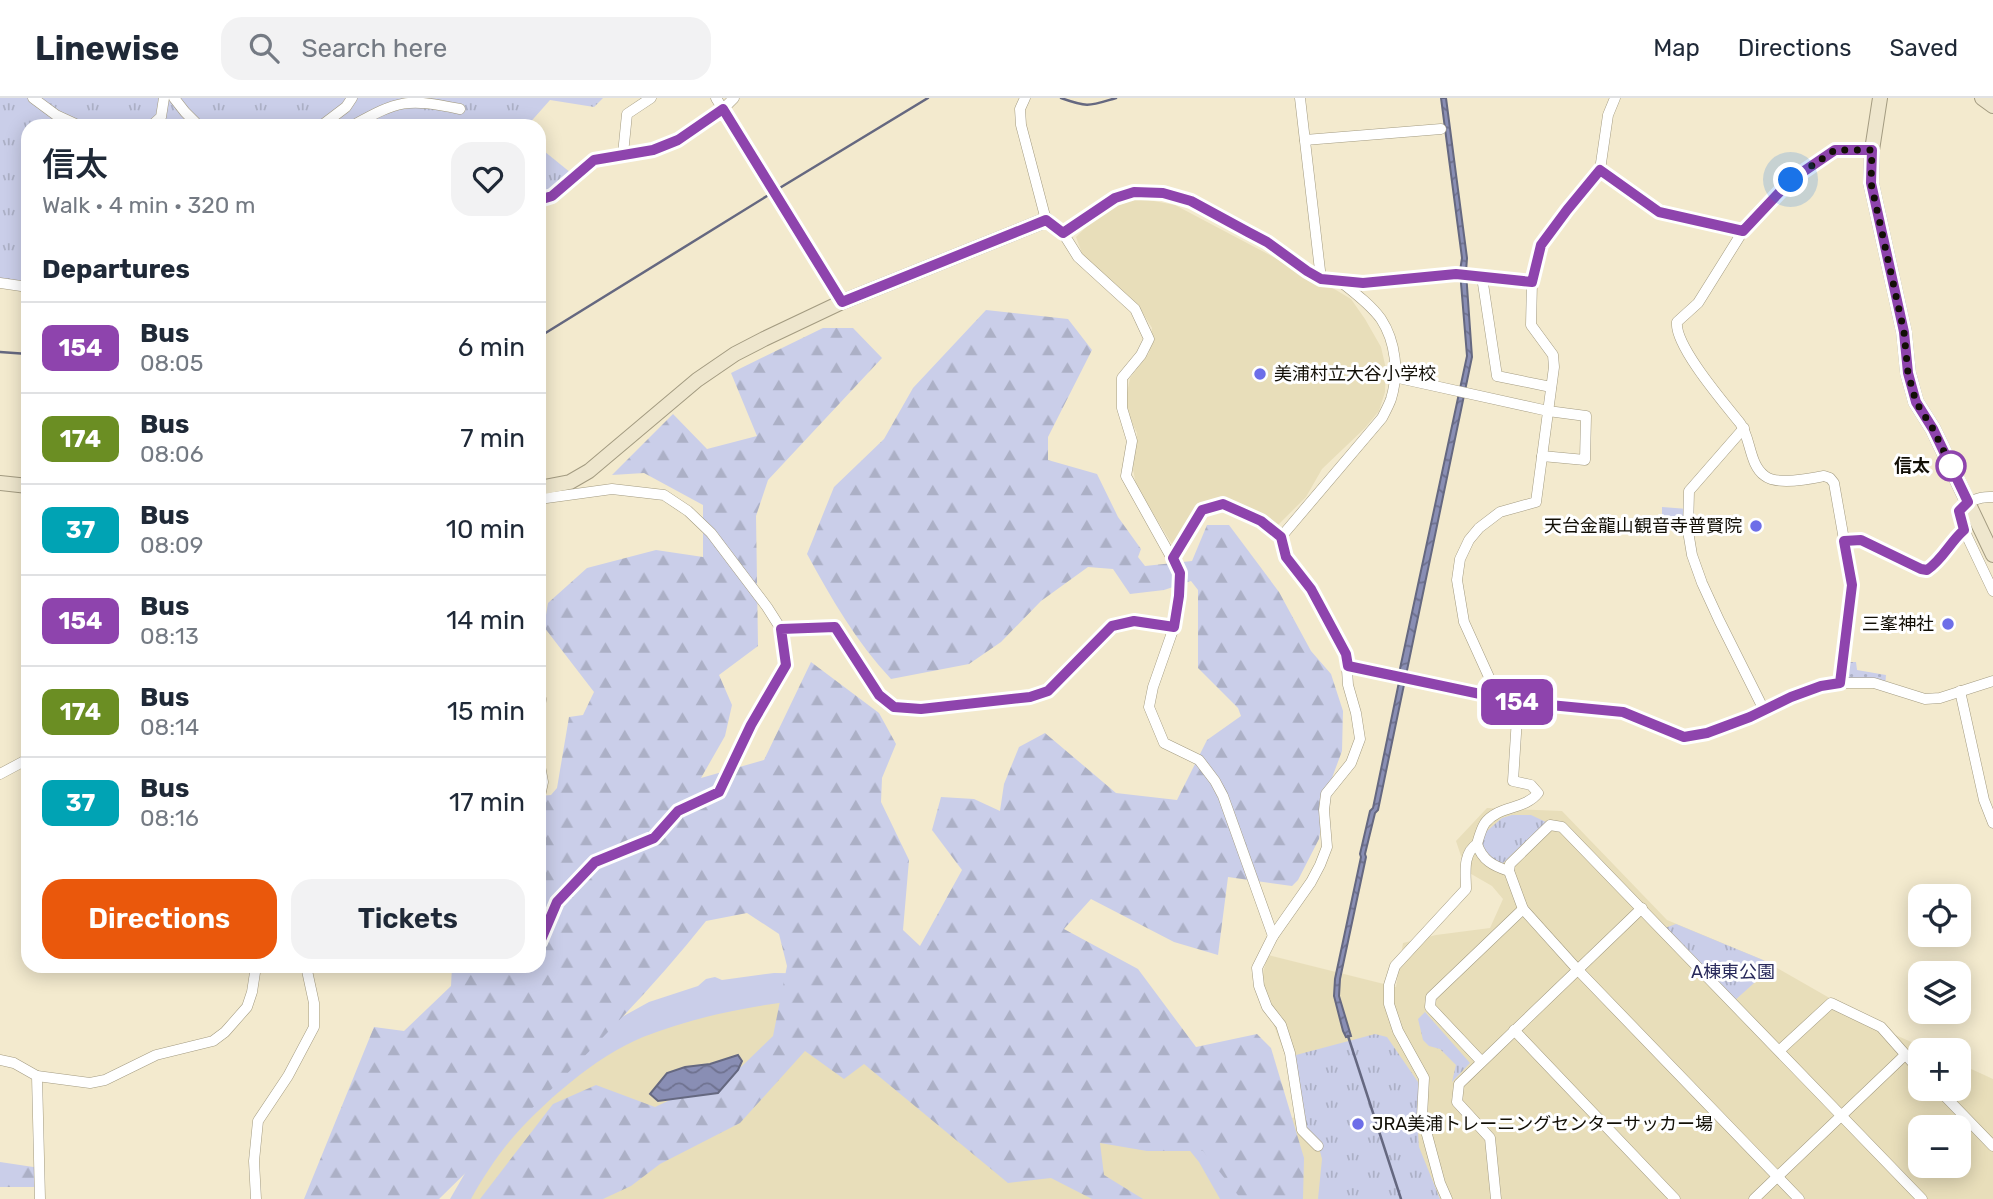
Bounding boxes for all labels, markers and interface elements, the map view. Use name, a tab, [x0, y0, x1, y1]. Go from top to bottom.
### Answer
search box	[221, 17, 711, 80]
text: Linewise	[35, 29, 179, 68]
icon: search	[245, 29, 283, 67]
text: Search here	[301, 33, 447, 64]
text: Map	[1653, 34, 1700, 62]
text: Directions	[1738, 34, 1851, 62]
text: Saved	[1889, 34, 1958, 62]
button: heart	[451, 142, 525, 216]
text: 信太	[42, 145, 108, 184]
your location	[1773, 162, 1808, 197]
text: Walk · 4 min · 320 m	[42, 191, 255, 219]
text: Departures	[42, 254, 190, 285]
text: Bus	[140, 318, 189, 349]
text: 6 min	[458, 332, 525, 363]
text: 154	[59, 334, 102, 362]
text: 08:05	[140, 349, 203, 377]
place label: 美浦村立大谷小学校	[1274, 363, 1436, 385]
marker: 美浦村立大谷小学校	[1252, 366, 1268, 382]
text: Bus	[140, 409, 189, 440]
text: 7 min	[460, 423, 525, 454]
text: 174	[60, 425, 101, 453]
text: 08:06	[140, 440, 204, 468]
marker: 信太	[1936, 451, 1966, 481]
place label: 信太	[1894, 455, 1930, 477]
text: Bus	[140, 500, 189, 531]
text: 10 min	[446, 514, 525, 545]
place label: 天台金龍山観音寺普賢院	[1544, 515, 1742, 537]
text: 37	[66, 516, 95, 544]
marker: 天台金龍山観音寺普賢院	[1748, 518, 1764, 534]
text: 08:09	[140, 531, 203, 559]
text: Bus	[140, 591, 189, 622]
text: 14 min	[446, 605, 525, 636]
text: 154	[59, 607, 102, 635]
place label: 三峯神社	[1862, 613, 1934, 635]
marker: 三峯神社	[1940, 616, 1956, 632]
text: 08:13	[140, 622, 199, 650]
line badge: 154	[1477, 679, 1557, 725]
text: Bus	[140, 682, 189, 713]
text: 154	[1495, 688, 1539, 716]
text: 15 min	[447, 696, 525, 727]
text: 174	[60, 698, 101, 726]
text: 08:14	[140, 713, 199, 741]
text: Bus	[140, 773, 189, 804]
text: 17 min	[449, 787, 525, 818]
text: 37	[66, 789, 95, 817]
text: 08:16	[140, 804, 199, 832]
button: Directions	[42, 879, 277, 959]
button: Tickets	[291, 879, 525, 959]
map controls	[1908, 884, 1971, 1178]
button: locate	[1908, 884, 1971, 947]
park label: A棟東公園	[1691, 961, 1775, 983]
button: layers	[1908, 961, 1971, 1024]
button: +	[1908, 1038, 1971, 1101]
place label: JRA美浦トレーニングセンターサッカー場	[1372, 1113, 1713, 1135]
button: −	[1908, 1115, 1971, 1178]
marker: JRA美浦トレーニングセンターサッカー場	[1350, 1116, 1366, 1132]

